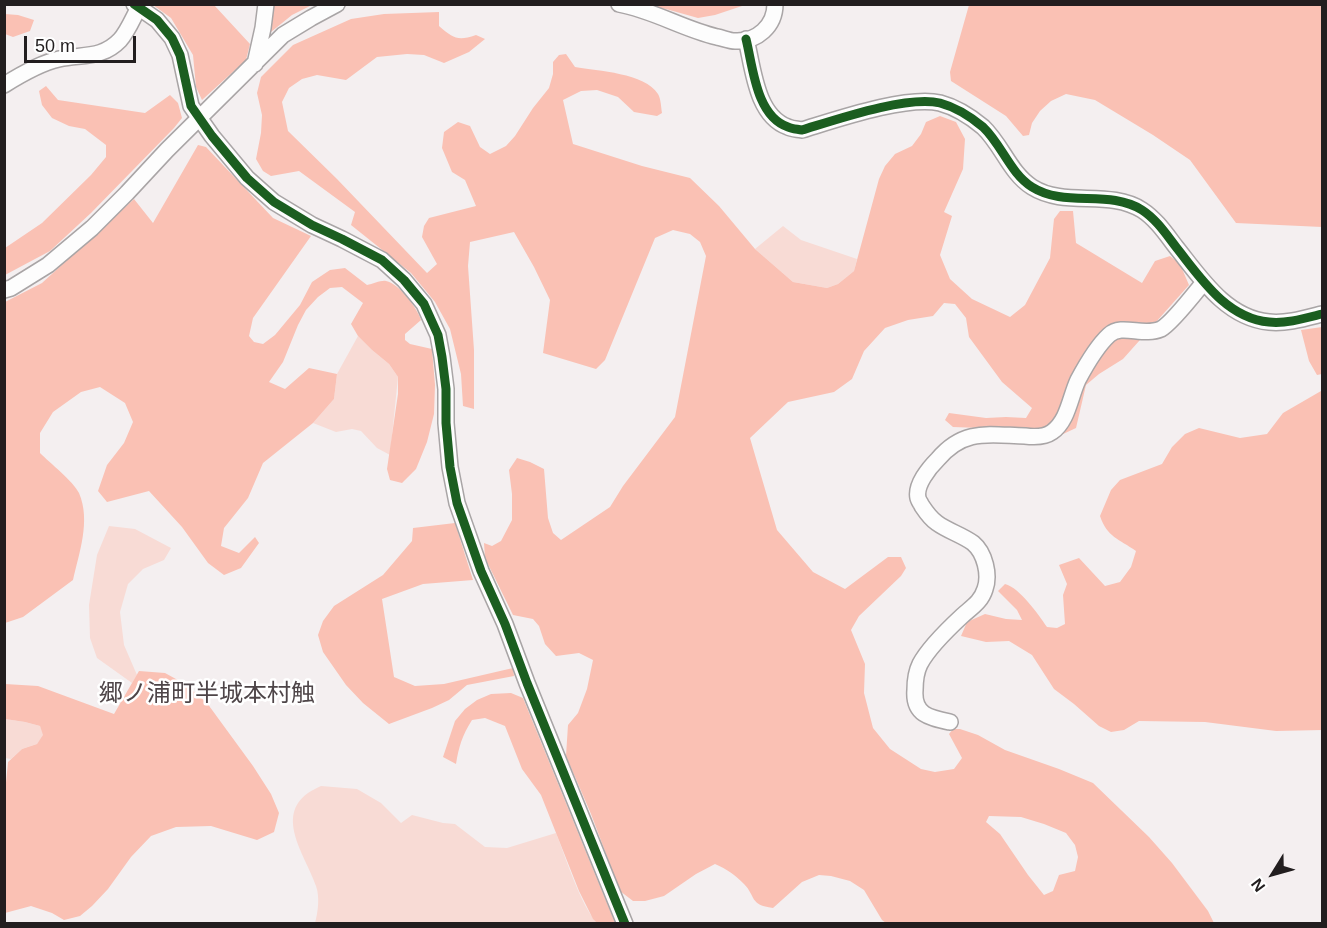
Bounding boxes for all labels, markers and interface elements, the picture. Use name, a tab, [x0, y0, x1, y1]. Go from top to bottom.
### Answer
scale bar	[27, 24, 140, 62]
text: 50 m	[35, 36, 75, 56]
district label: 郷ノ浦町半城本村触	[99, 680, 315, 708]
north arrow	[1243, 844, 1303, 904]
text: N	[1248, 875, 1268, 895]

